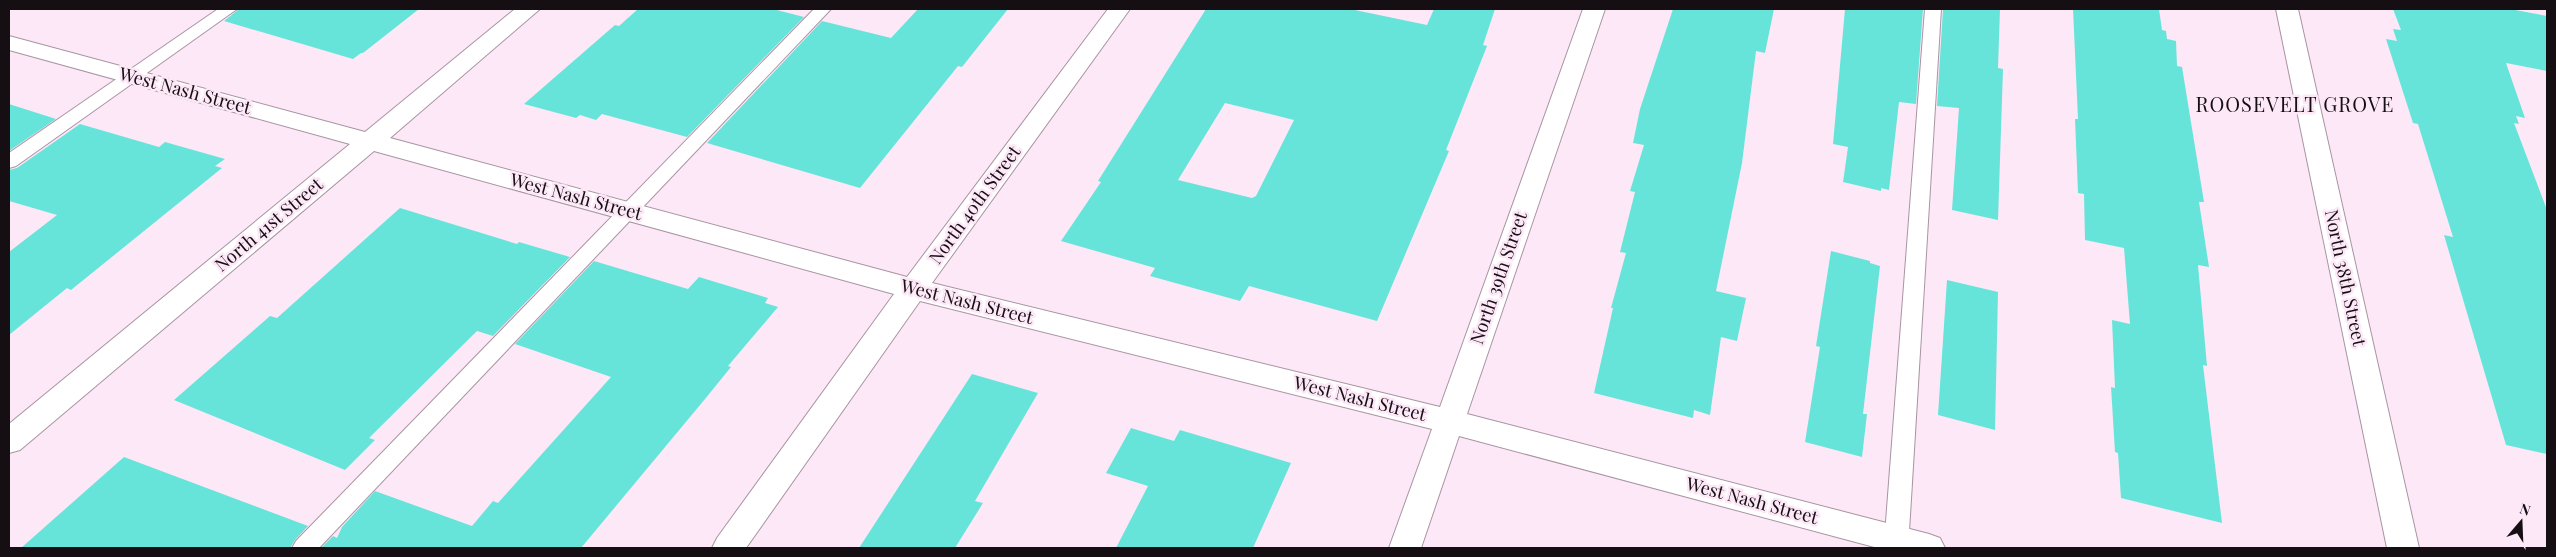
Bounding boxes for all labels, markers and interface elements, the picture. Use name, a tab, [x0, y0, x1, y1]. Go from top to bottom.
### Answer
street label: West Nash Street	[116, 61, 254, 119]
district label: ROOSEVELT GROVE	[2196, 90, 2394, 117]
street label: North 40th Street	[923, 140, 1026, 268]
street label: West Nash Street	[507, 167, 645, 225]
street label: North 41st Street	[209, 172, 328, 276]
street label: North 38th Street	[2320, 207, 2372, 349]
street label: North 39th Street	[1464, 208, 1532, 347]
street label: West Nash Street	[898, 273, 1036, 329]
street label: West Nash Street	[1291, 370, 1429, 426]
street label: West Nash Street	[1683, 471, 1821, 529]
north arrow	[2496, 497, 2546, 547]
text: N	[2518, 499, 2533, 520]

